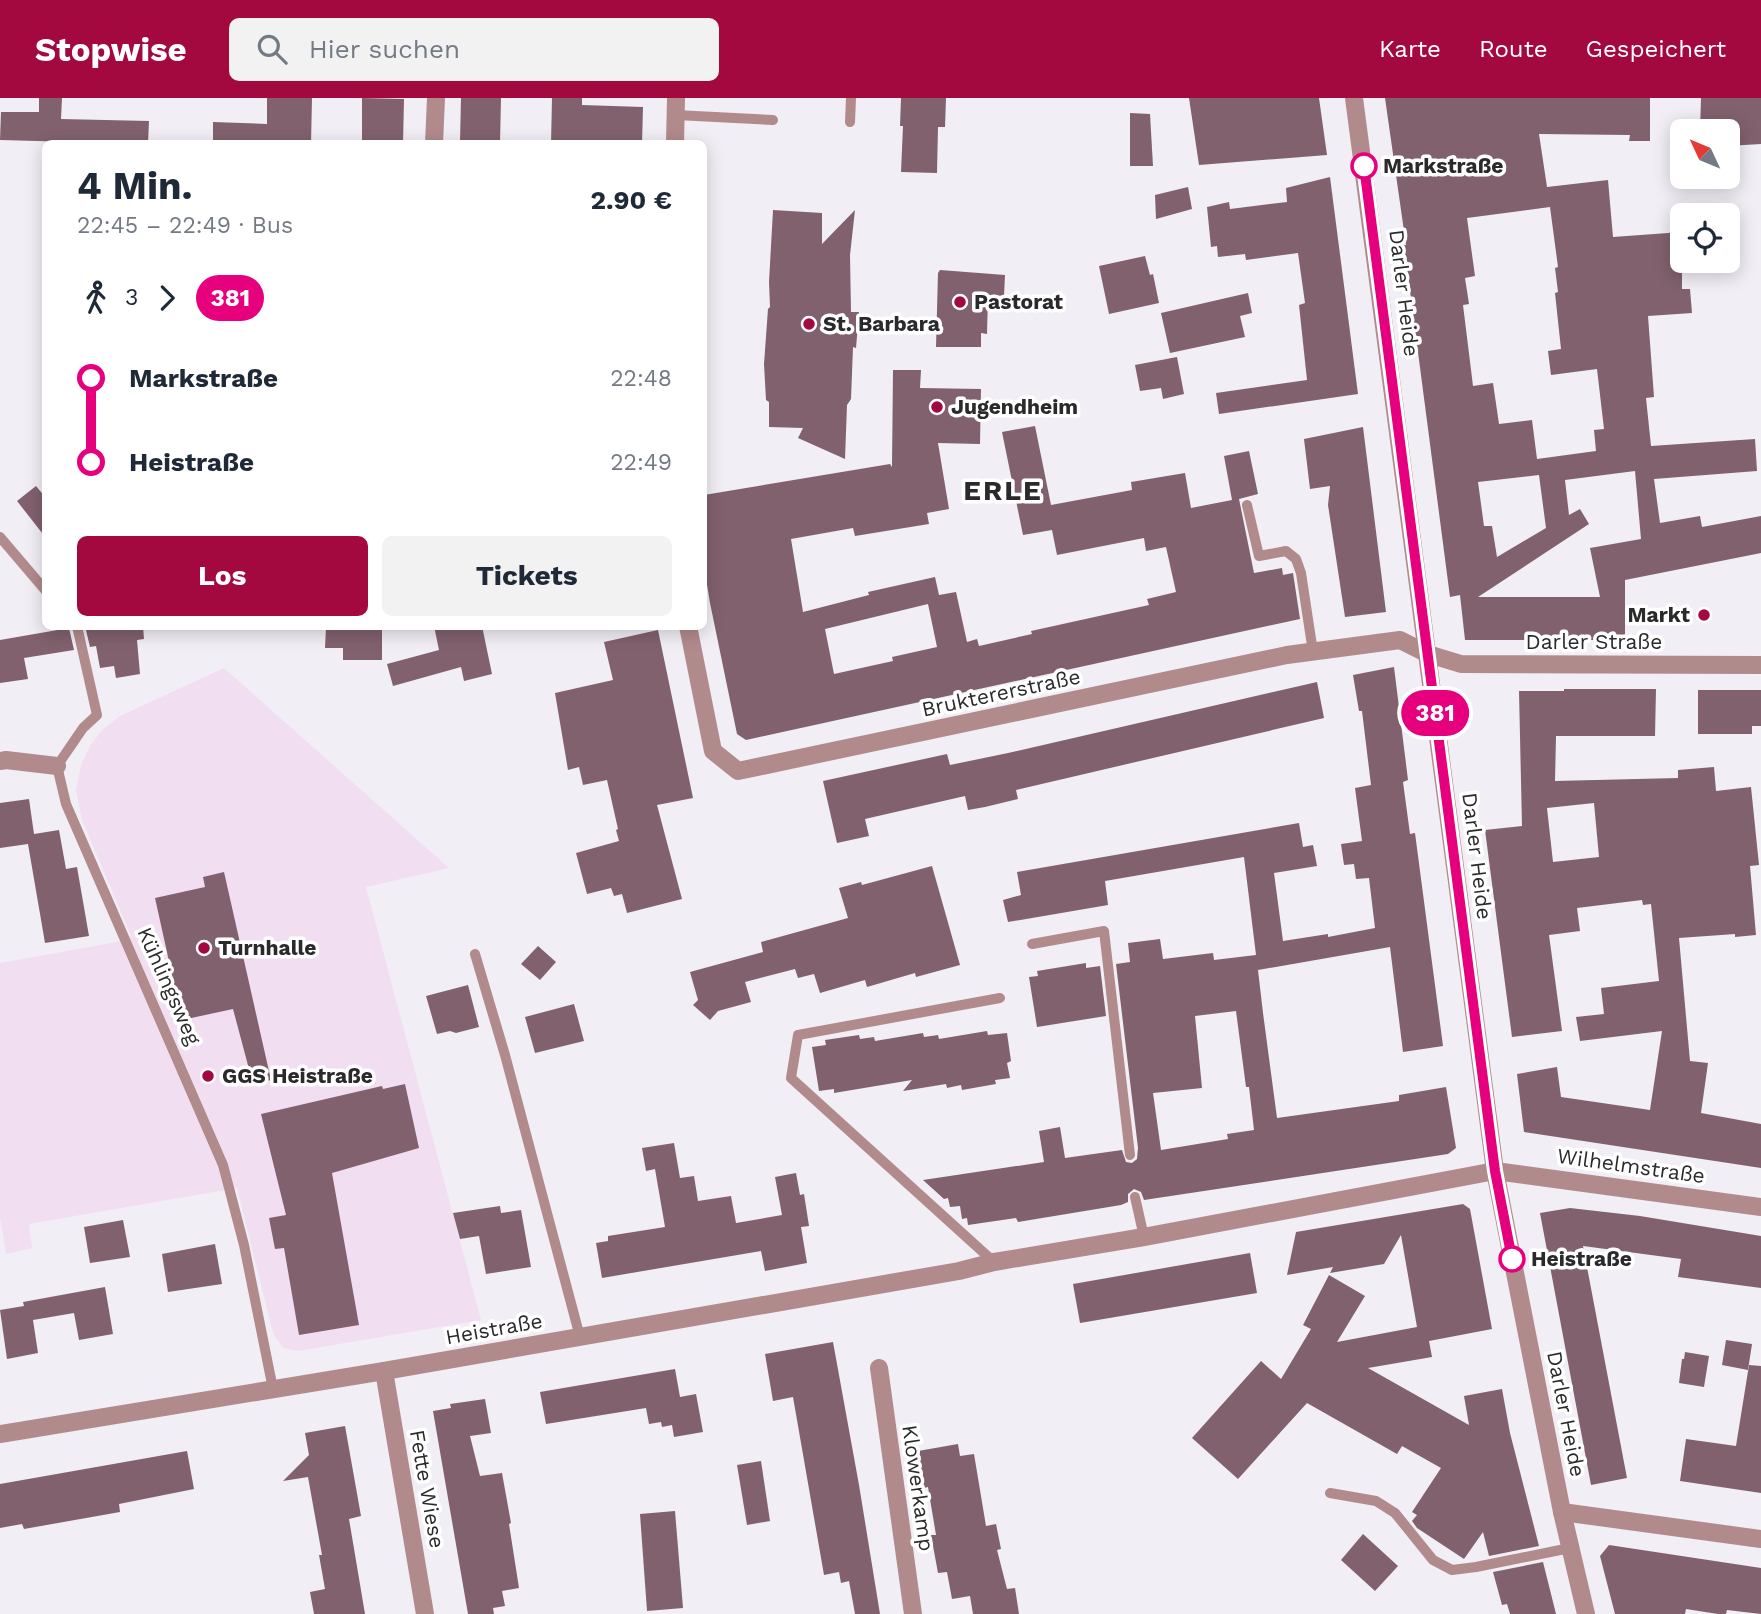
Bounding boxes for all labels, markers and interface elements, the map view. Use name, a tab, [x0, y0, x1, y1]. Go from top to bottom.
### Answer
search box	[229, 18, 719, 81]
text: Stopwise	[35, 30, 187, 69]
icon: search	[253, 30, 291, 68]
text: Hier suchen	[309, 34, 460, 64]
text: Karte	[1379, 35, 1441, 63]
text: Route	[1479, 35, 1548, 63]
text: Gespeichert	[1586, 35, 1726, 63]
north arrow	[1670, 119, 1740, 189]
map controls	[1670, 119, 1740, 273]
marker: Markstraße	[1351, 153, 1377, 179]
place label: Markstraße	[1383, 153, 1503, 178]
text: 4 Min.	[77, 164, 193, 208]
text: 2.90 €	[591, 185, 672, 215]
button: locate	[1670, 203, 1740, 273]
text: 22:45 – 22:49 · Bus	[77, 212, 293, 239]
street label: Darler Heide	[1384, 228, 1425, 358]
icon: walk	[77, 279, 115, 317]
icon: forward	[148, 279, 186, 317]
text: 3	[125, 284, 138, 311]
text: 381	[210, 284, 250, 312]
place label: Pastorat	[974, 289, 1063, 314]
marker: Pastorat	[952, 294, 968, 310]
place label: St. Barbara	[823, 311, 941, 336]
marker: St. Barbara	[801, 316, 817, 332]
text: Markstraße	[129, 363, 278, 393]
text: 22:48	[610, 365, 672, 392]
place label: Jugendheim	[951, 394, 1078, 419]
marker: Jugendheim	[929, 399, 945, 415]
text: Heistraße	[129, 447, 254, 477]
text: 22:49	[610, 449, 672, 476]
district label: ERLE	[963, 474, 1043, 507]
button: Los	[77, 536, 368, 616]
button: Tickets	[382, 536, 672, 616]
place label: Markt	[1628, 602, 1690, 627]
marker: Markt	[1696, 607, 1712, 623]
street label: Darler Straße	[1526, 629, 1662, 654]
street label: Bruktererstraße	[919, 663, 1083, 722]
line badge: 381	[1395, 690, 1475, 736]
text: 381	[1415, 699, 1455, 727]
street label: Darler Heide	[1457, 791, 1498, 921]
street label: Kühlingsweg	[132, 923, 207, 1049]
place label: Turnhalle	[218, 935, 317, 960]
marker: Turnhalle	[196, 940, 212, 956]
place label: GGS Heistraße	[222, 1063, 373, 1088]
marker: GGS Heistraße	[200, 1068, 216, 1084]
street label: Wilhelmstraße	[1556, 1143, 1707, 1188]
marker: Heistraße	[1499, 1246, 1525, 1272]
place label: Heistraße	[1531, 1246, 1632, 1271]
street label: Heistraße	[443, 1308, 544, 1349]
street label: Darler Heide	[1542, 1349, 1591, 1479]
street label: Klowerkamp	[897, 1423, 940, 1553]
street label: Fette Wiese	[405, 1428, 450, 1550]

